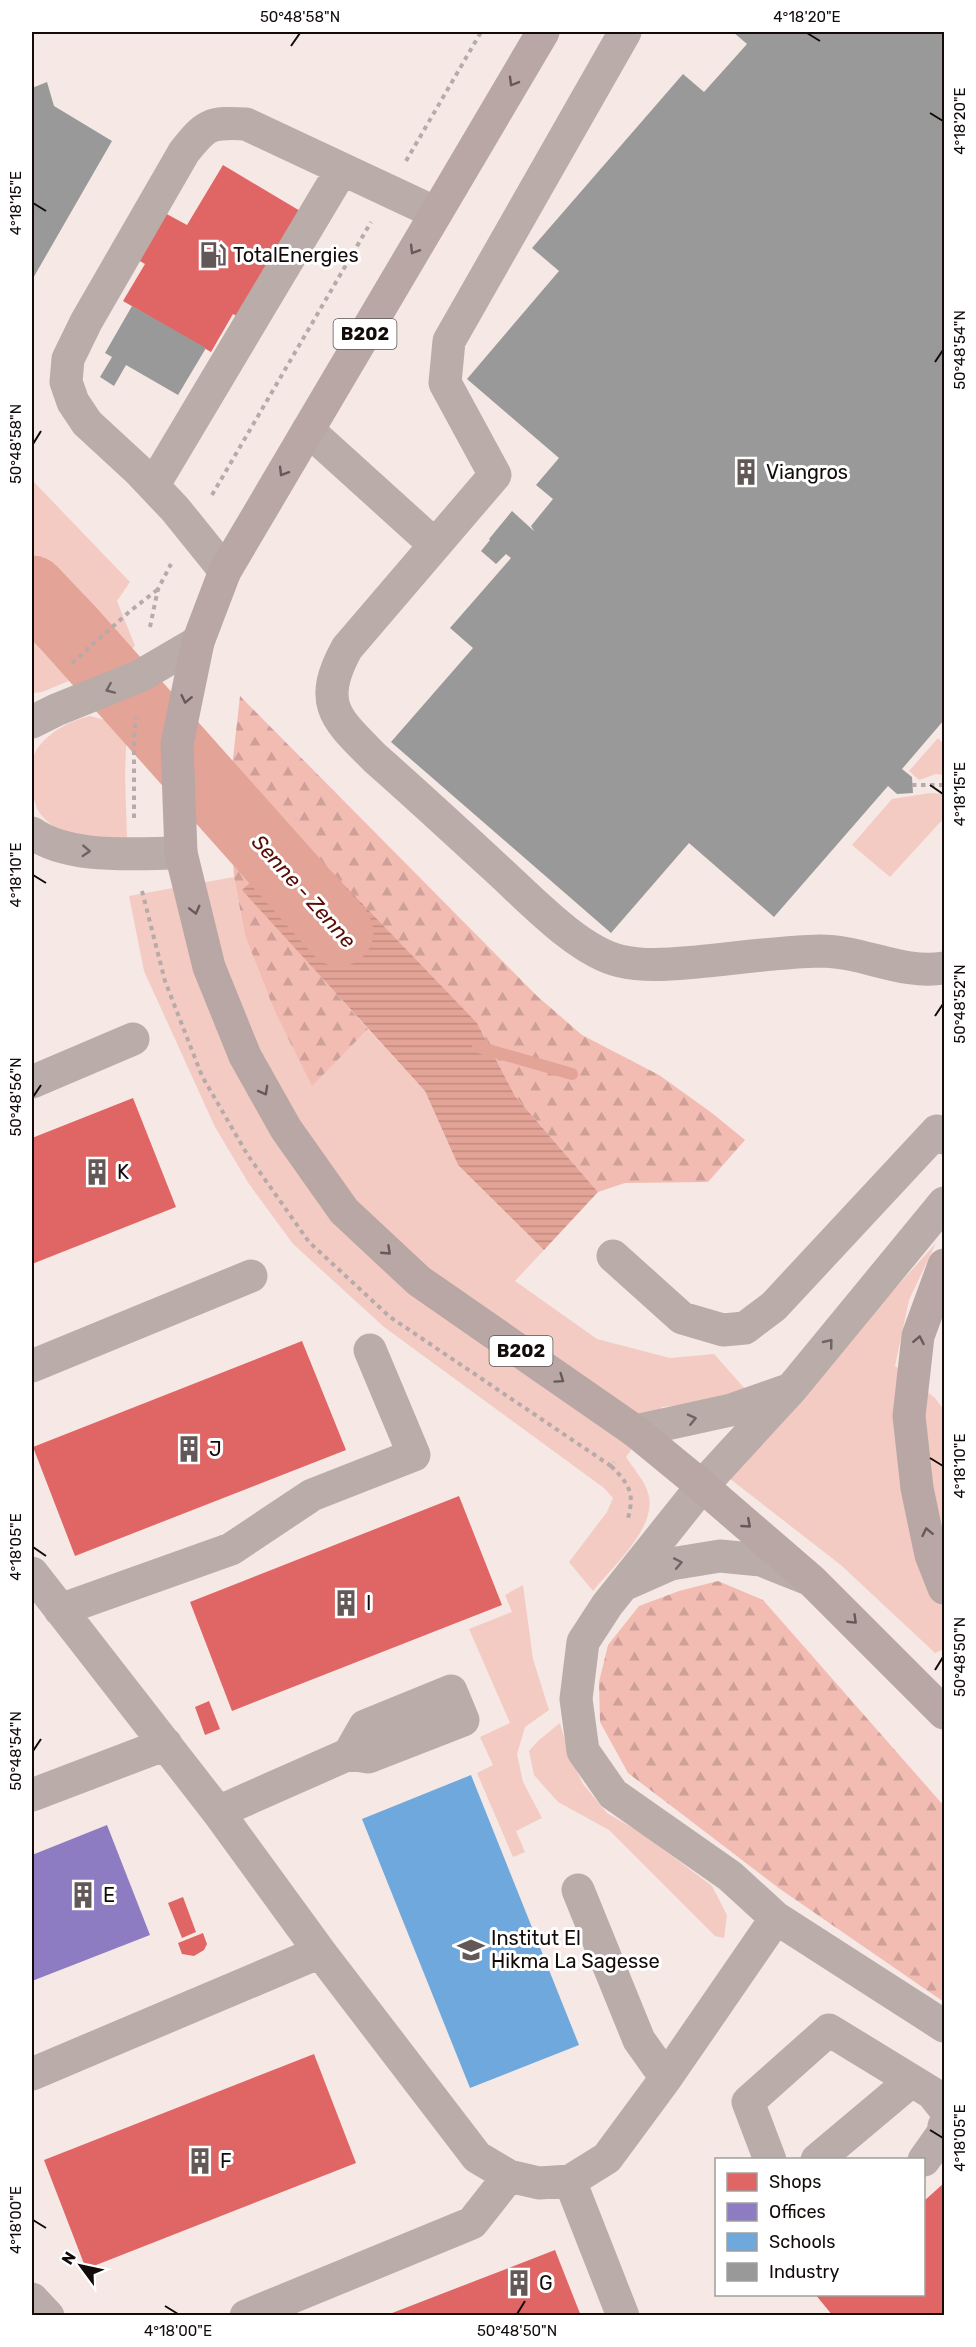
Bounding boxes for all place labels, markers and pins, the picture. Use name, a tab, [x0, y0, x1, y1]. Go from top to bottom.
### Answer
fuel station icon: TotalEnergies	[198, 240, 228, 270]
place label: TotalEnergies	[233, 243, 359, 267]
building icon: Viangros	[731, 457, 761, 487]
place label: Viangros	[766, 460, 848, 484]
building icon: K	[82, 1157, 112, 1187]
place label: K	[117, 1160, 129, 1184]
building icon: J	[174, 1434, 204, 1464]
place label: J	[209, 1437, 222, 1461]
building icon: I	[331, 1588, 361, 1618]
place label: I	[366, 1591, 371, 1615]
building icon: E	[68, 1880, 98, 1910]
place label: E	[103, 1883, 115, 1907]
place label: Institut El Hikma La Sagesse	[491, 1926, 660, 1973]
school or university icon: Institut El Hikma La Sagesse	[456, 1935, 486, 1965]
building icon: F	[185, 2146, 215, 2176]
place label: F	[220, 2149, 232, 2173]
building icon: G	[504, 2268, 534, 2298]
place label: G	[539, 2271, 553, 2295]

